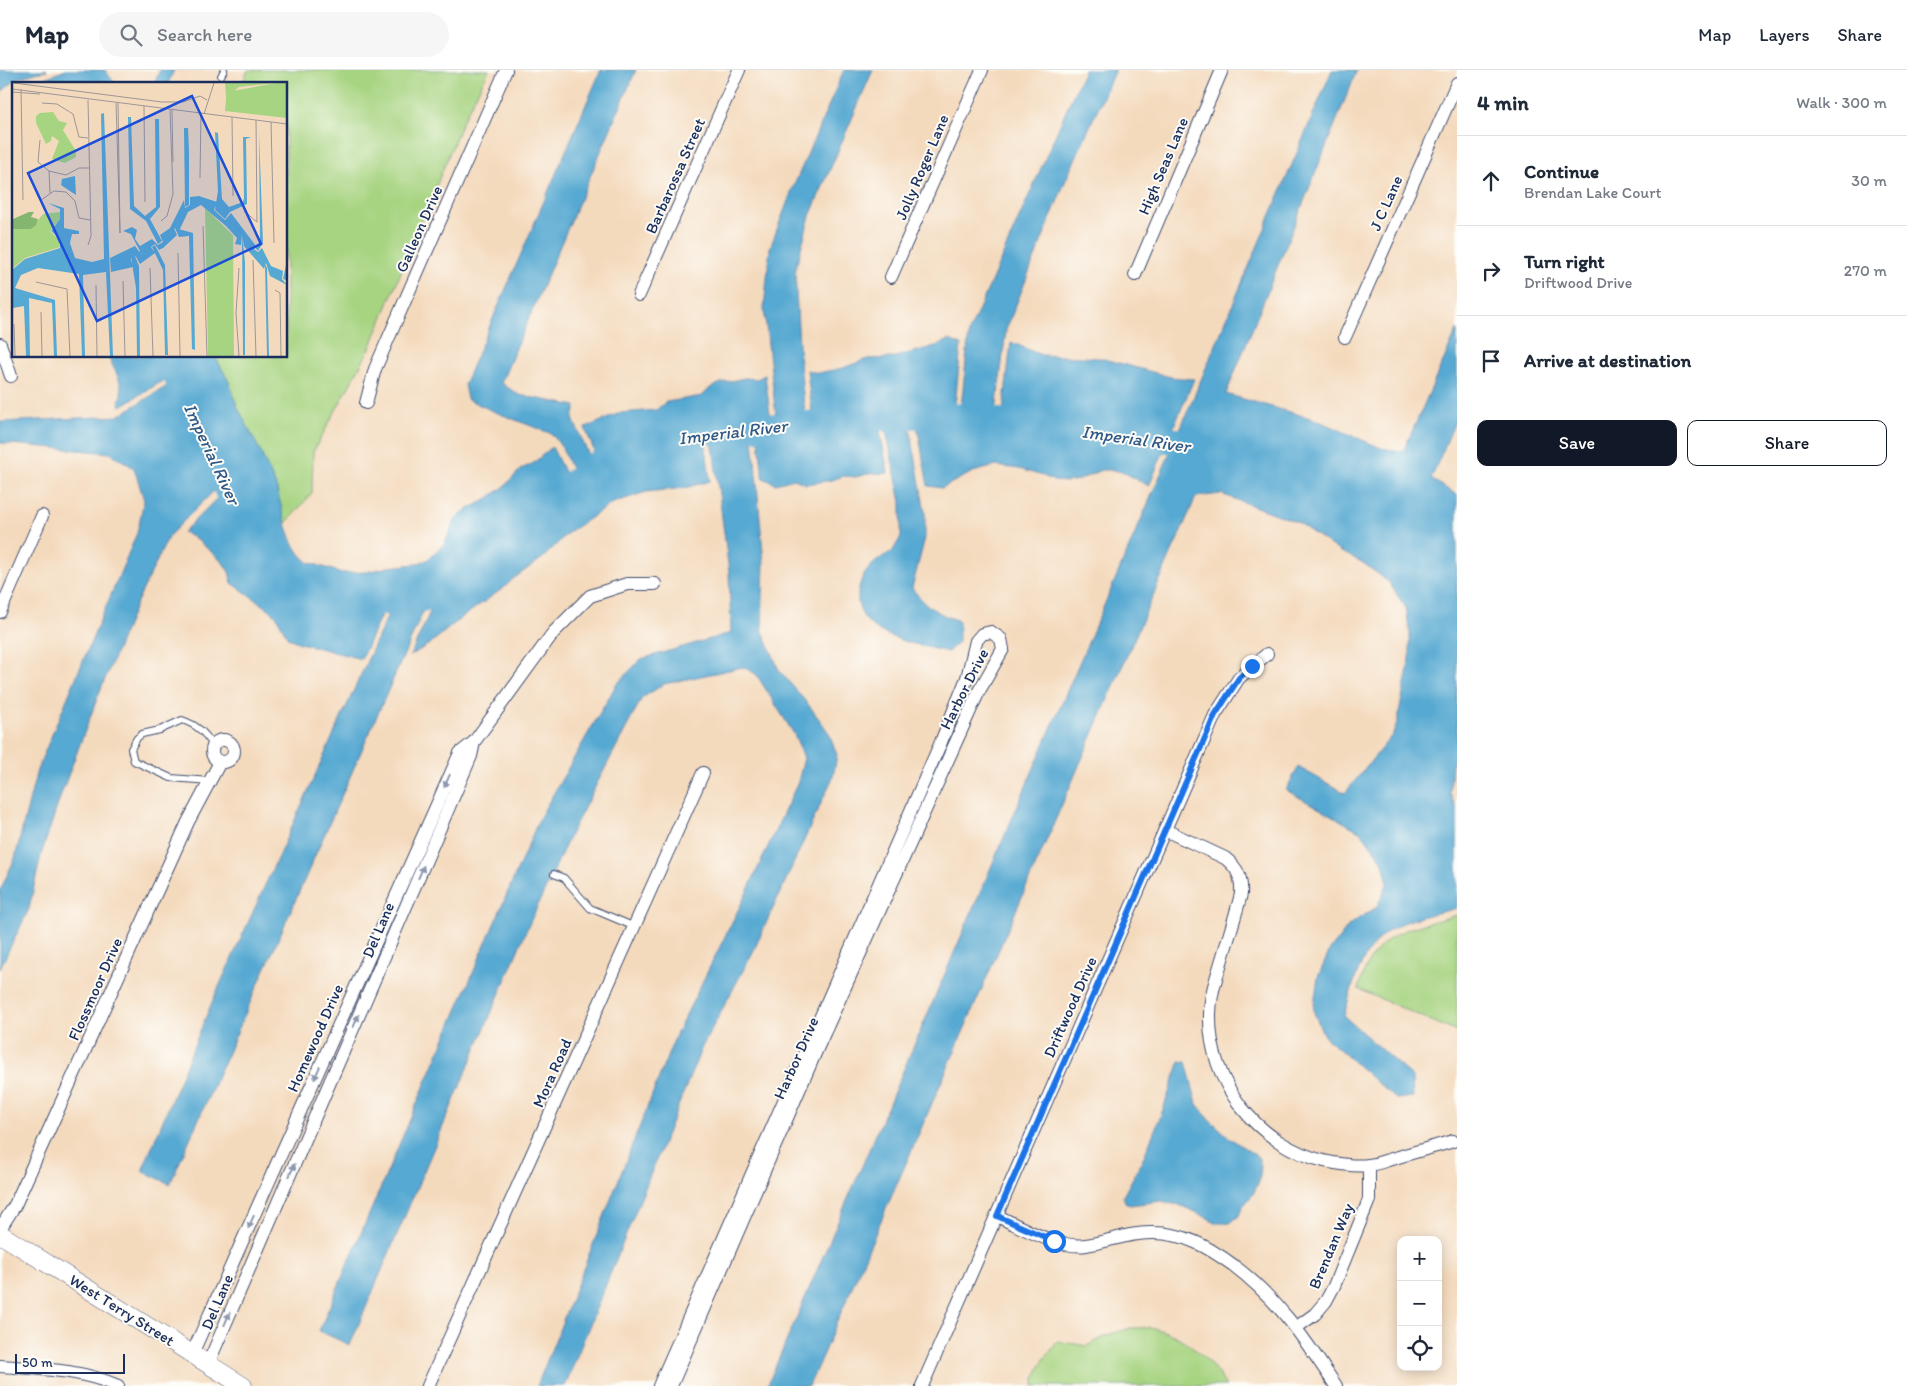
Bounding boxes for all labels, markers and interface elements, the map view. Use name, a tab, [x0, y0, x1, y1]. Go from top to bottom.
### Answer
search box	[99, 12, 449, 57]
text: Map	[25, 20, 69, 49]
icon: search	[117, 21, 145, 49]
text: Search here	[157, 23, 252, 46]
text: Map	[1698, 24, 1731, 46]
text: Layers	[1759, 24, 1809, 46]
text: Share	[1837, 24, 1882, 46]
inset map	[12, 82, 288, 358]
text: 4 min	[1477, 90, 1529, 115]
text: Walk · 300 m	[1796, 93, 1887, 112]
street label: Jolly Roger Lane	[891, 111, 953, 223]
street label: High Seas Lane	[1134, 114, 1192, 218]
street label: Barbarossa Street	[641, 115, 709, 237]
text: Continue	[1524, 160, 1599, 183]
icon: ahead	[1477, 167, 1505, 195]
text: 30 m	[1851, 171, 1887, 190]
street label: J C Lane	[1365, 172, 1407, 234]
street label: Galleon Drive	[391, 183, 447, 275]
text: Brendan Lake Court	[1524, 183, 1662, 202]
text: Turn right	[1524, 250, 1605, 273]
icon: right	[1477, 257, 1505, 285]
text: 270 m	[1844, 261, 1887, 280]
text: Driftwood Drive	[1524, 273, 1632, 292]
icon: arrive	[1477, 347, 1505, 375]
text: Arrive at destination	[1524, 349, 1691, 372]
water label: Imperial River	[179, 400, 246, 510]
water label: Imperial River	[678, 414, 790, 450]
button: Save	[1477, 420, 1677, 466]
button: Share	[1687, 420, 1887, 466]
water label: Imperial River	[1080, 421, 1193, 458]
street label: Harbor Drive	[936, 645, 992, 733]
route end	[1241, 655, 1264, 678]
one-way arrow	[443, 774, 451, 788]
one-way arrow	[417, 865, 425, 879]
street label: Del Lane	[358, 899, 398, 961]
street label: Flossmoor Drive	[64, 935, 126, 1043]
street label: Driftwood Drive	[1039, 954, 1101, 1060]
street label: Homewood Drive	[283, 981, 347, 1095]
one-way arrow	[353, 1014, 361, 1028]
street label: Harbor Drive	[769, 1014, 823, 1102]
street label: Mora Road	[528, 1035, 576, 1110]
one-way arrow	[313, 1066, 321, 1080]
one-way arrow	[288, 1163, 296, 1177]
street label: Brendan Way	[1304, 1200, 1358, 1292]
one-way arrow	[247, 1215, 255, 1229]
route start	[1043, 1230, 1066, 1253]
map controls	[1397, 1236, 1442, 1371]
button: +	[1397, 1236, 1442, 1281]
street label: West Terry Street	[66, 1270, 178, 1350]
street label: Del Lane	[197, 1271, 237, 1333]
button: −	[1397, 1281, 1442, 1326]
one-way arrow	[224, 1312, 232, 1326]
button: locate	[1397, 1326, 1442, 1371]
scale bar	[15, 1351, 125, 1374]
text: 50 m	[22, 1354, 53, 1371]

